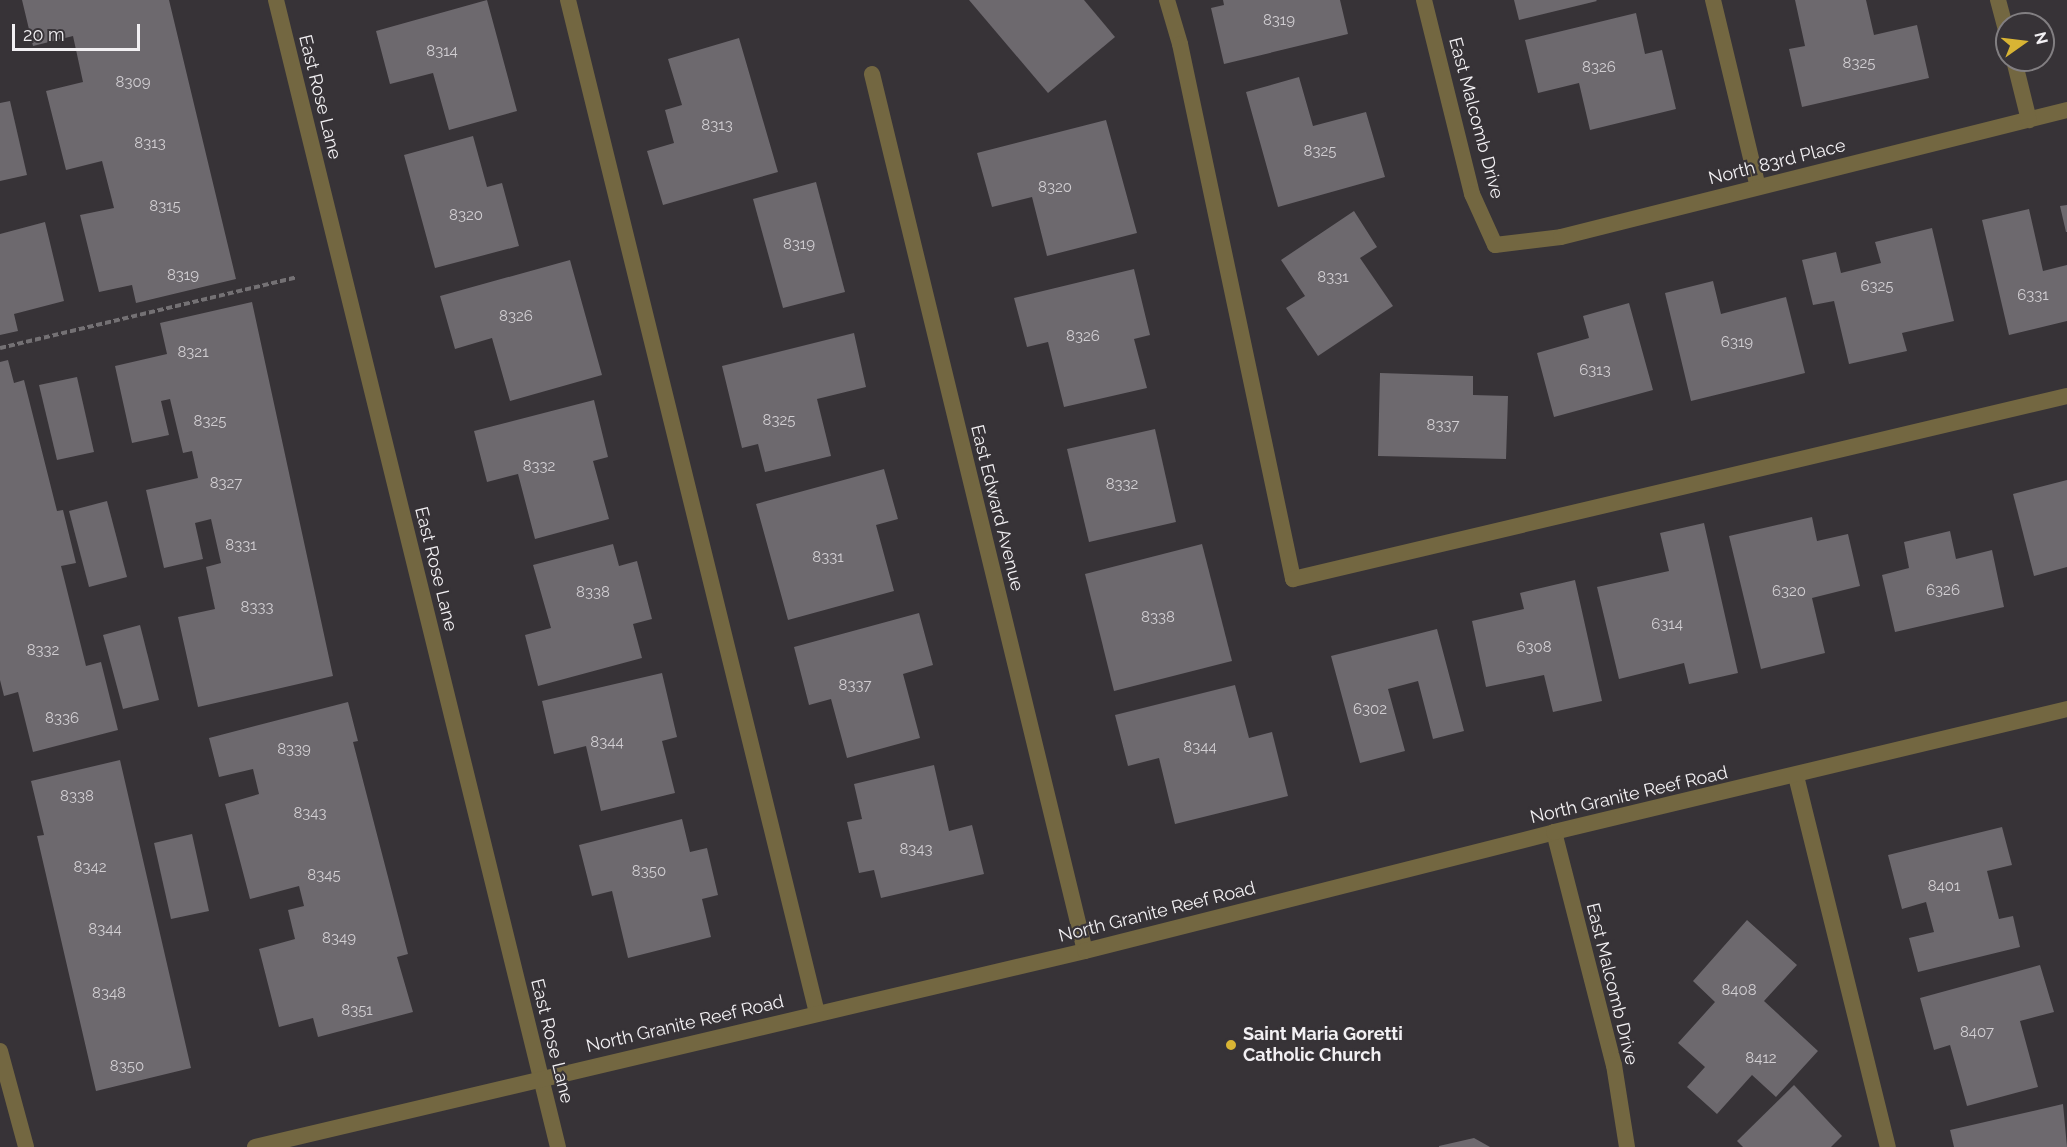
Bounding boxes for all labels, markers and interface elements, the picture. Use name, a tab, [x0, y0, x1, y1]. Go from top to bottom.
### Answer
scale bar	[15, 12, 142, 50]
house number: 8319	[1263, 12, 1295, 30]
north arrow	[1995, 12, 2055, 72]
text: 20 m	[23, 24, 65, 45]
text: N	[2030, 30, 2052, 46]
street label: East Rose Lane	[294, 33, 346, 161]
street label: East Malcomb Drive	[1444, 35, 1508, 201]
house number: 8314	[426, 43, 458, 61]
house number: 8325	[1843, 55, 1875, 73]
house number: 8326	[1582, 59, 1616, 77]
house number: 8309	[116, 74, 150, 92]
house number: 8313	[701, 117, 733, 135]
house number: 8313	[134, 135, 166, 153]
street label: North 83rd Place	[1706, 135, 1848, 189]
house number: 8325	[1304, 143, 1336, 161]
house number: 8320	[1038, 179, 1072, 197]
house number: 8315	[149, 198, 181, 216]
house number: 8320	[449, 207, 483, 225]
house number: 8319	[783, 236, 815, 254]
house number: 8319	[167, 267, 199, 285]
house number: 8331	[1317, 269, 1349, 287]
house number: 6325	[1860, 278, 1894, 296]
house number: 6331	[2017, 287, 2049, 305]
house number: 8326	[499, 308, 533, 326]
house number: 8326	[1066, 328, 1100, 346]
house number: 6319	[1721, 334, 1753, 352]
house number: 8321	[177, 344, 209, 362]
house number: 6313	[1579, 362, 1611, 380]
house number: 8325	[763, 412, 795, 430]
house number: 8325	[194, 413, 226, 431]
house number: 8337	[1427, 417, 1459, 435]
street label: East Edward Avenue	[966, 422, 1028, 594]
house number: 8332	[523, 458, 555, 476]
house number: 8327	[210, 475, 242, 493]
house number: 8332	[1106, 476, 1138, 494]
street label: East Rose Lane	[410, 505, 462, 633]
house number: 8331	[225, 537, 257, 555]
house number: 8331	[812, 549, 844, 567]
house number: 6326	[1926, 582, 1960, 600]
house number: 6320	[1772, 583, 1806, 601]
house number: 8338	[576, 584, 610, 602]
house number: 8333	[241, 599, 273, 617]
house number: 8338	[1141, 609, 1175, 627]
house number: 6314	[1651, 616, 1683, 634]
house number: 6308	[1516, 639, 1552, 657]
house number: 8332	[27, 642, 59, 660]
house number: 8337	[839, 677, 871, 695]
house number: 6302	[1353, 701, 1387, 719]
house number: 8336	[45, 710, 79, 728]
house number: 8344	[590, 734, 624, 752]
house number: 8344	[1183, 739, 1217, 757]
house number: 8339	[277, 741, 311, 759]
street label: North Granite Reef Road	[1528, 762, 1730, 828]
house number: 8338	[60, 788, 94, 806]
house number: 8343	[293, 805, 327, 823]
house number: 8343	[899, 841, 933, 859]
house number: 8342	[74, 859, 106, 877]
house number: 8350	[632, 863, 666, 881]
house number: 8345	[307, 867, 341, 885]
street label: North Granite Reef Road	[1056, 877, 1258, 947]
house number: 8401	[1928, 878, 1960, 896]
street label: East Malcomb Drive	[1581, 901, 1643, 1067]
house number: 8344	[88, 921, 122, 939]
house number: 8349	[322, 930, 356, 948]
street label: East Rose Lane	[526, 977, 578, 1105]
house number: 8408	[1721, 982, 1757, 1000]
house number: 8348	[92, 985, 126, 1003]
street label: North Granite Reef Road	[584, 991, 786, 1057]
house number: 8351	[341, 1002, 373, 1020]
place label: Saint Maria Goretti Catholic Church	[1243, 1024, 1403, 1066]
house number: 8407	[1960, 1024, 1994, 1042]
marker: Saint Maria Goretti Catholic Church	[1224, 1038, 1238, 1052]
house number: 8412	[1745, 1050, 1777, 1068]
house number: 8350	[110, 1058, 144, 1076]

